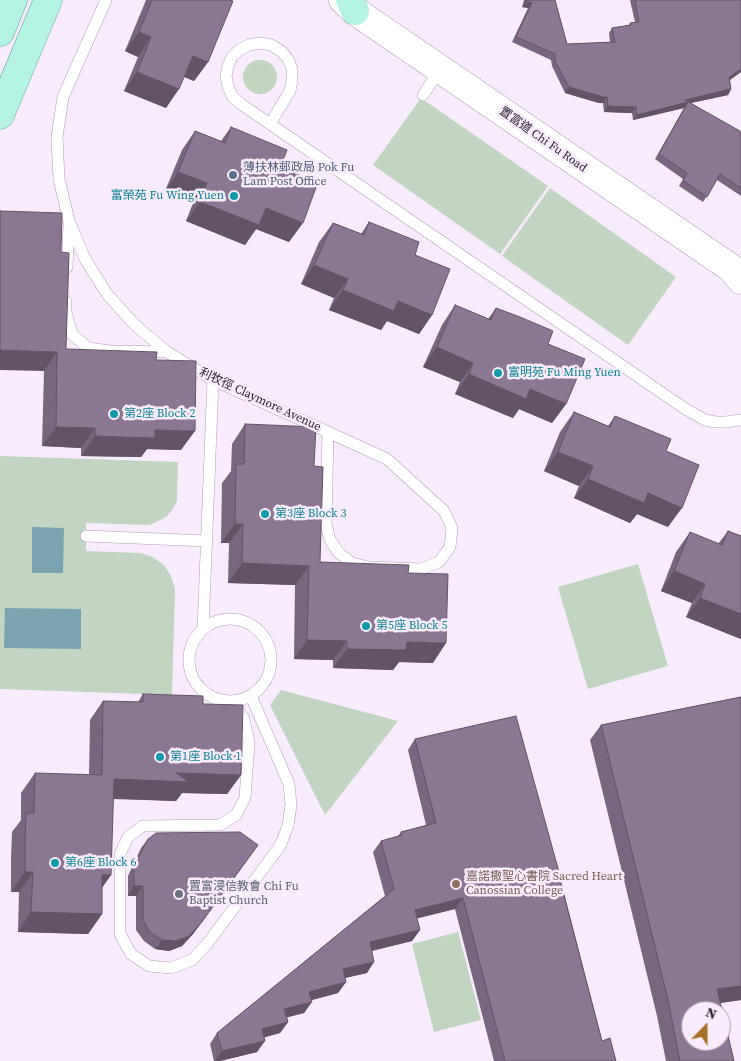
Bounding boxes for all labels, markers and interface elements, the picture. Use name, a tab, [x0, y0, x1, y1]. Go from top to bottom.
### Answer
street label: 置富道 Chi Fu Road	[496, 104, 590, 176]
place label: 薄扶林郵政局 Pok Fu Lam Post Office	[243, 161, 354, 189]
marker: 薄扶林郵政局 Pok Fu Lam Post Office	[227, 169, 239, 181]
place label: 富榮苑 Fu Wing Yuen	[111, 189, 224, 203]
marker: 富榮苑 Fu Wing Yuen	[228, 190, 240, 202]
street label: 利牧徑 Claymore Avenue	[197, 365, 323, 435]
place label: 富明苑 Fu Ming Yuen	[508, 366, 621, 380]
marker: 富明苑 Fu Ming Yuen	[492, 367, 504, 379]
place label: 第2座 Block 2	[124, 407, 195, 421]
marker: 第2座 Block 2	[108, 408, 120, 420]
place label: 第3座 Block 3	[275, 507, 346, 521]
marker: 第3座 Block 3	[259, 508, 271, 520]
place label: 第5座 Block 5	[376, 619, 447, 633]
marker: 第5座 Block 5	[360, 620, 372, 632]
place label: 第1座 Block 1	[170, 750, 241, 764]
marker: 第1座 Block 1	[154, 751, 166, 763]
place label: 第6座 Block 6	[65, 856, 136, 870]
marker: 第6座 Block 6	[49, 857, 61, 869]
place label: 嘉諾撒聖心書院 Sacred Heart Canossian College	[466, 870, 622, 898]
marker: 嘉諾撒聖心書院 Sacred Heart Canossian College	[450, 878, 462, 890]
place label: 置富浸信教會 Chi Fu Baptist Church	[189, 880, 299, 908]
marker: 置富浸信教會 Chi Fu Baptist Church	[173, 888, 185, 900]
north arrow	[681, 1001, 731, 1051]
text: N	[703, 1002, 720, 1024]

